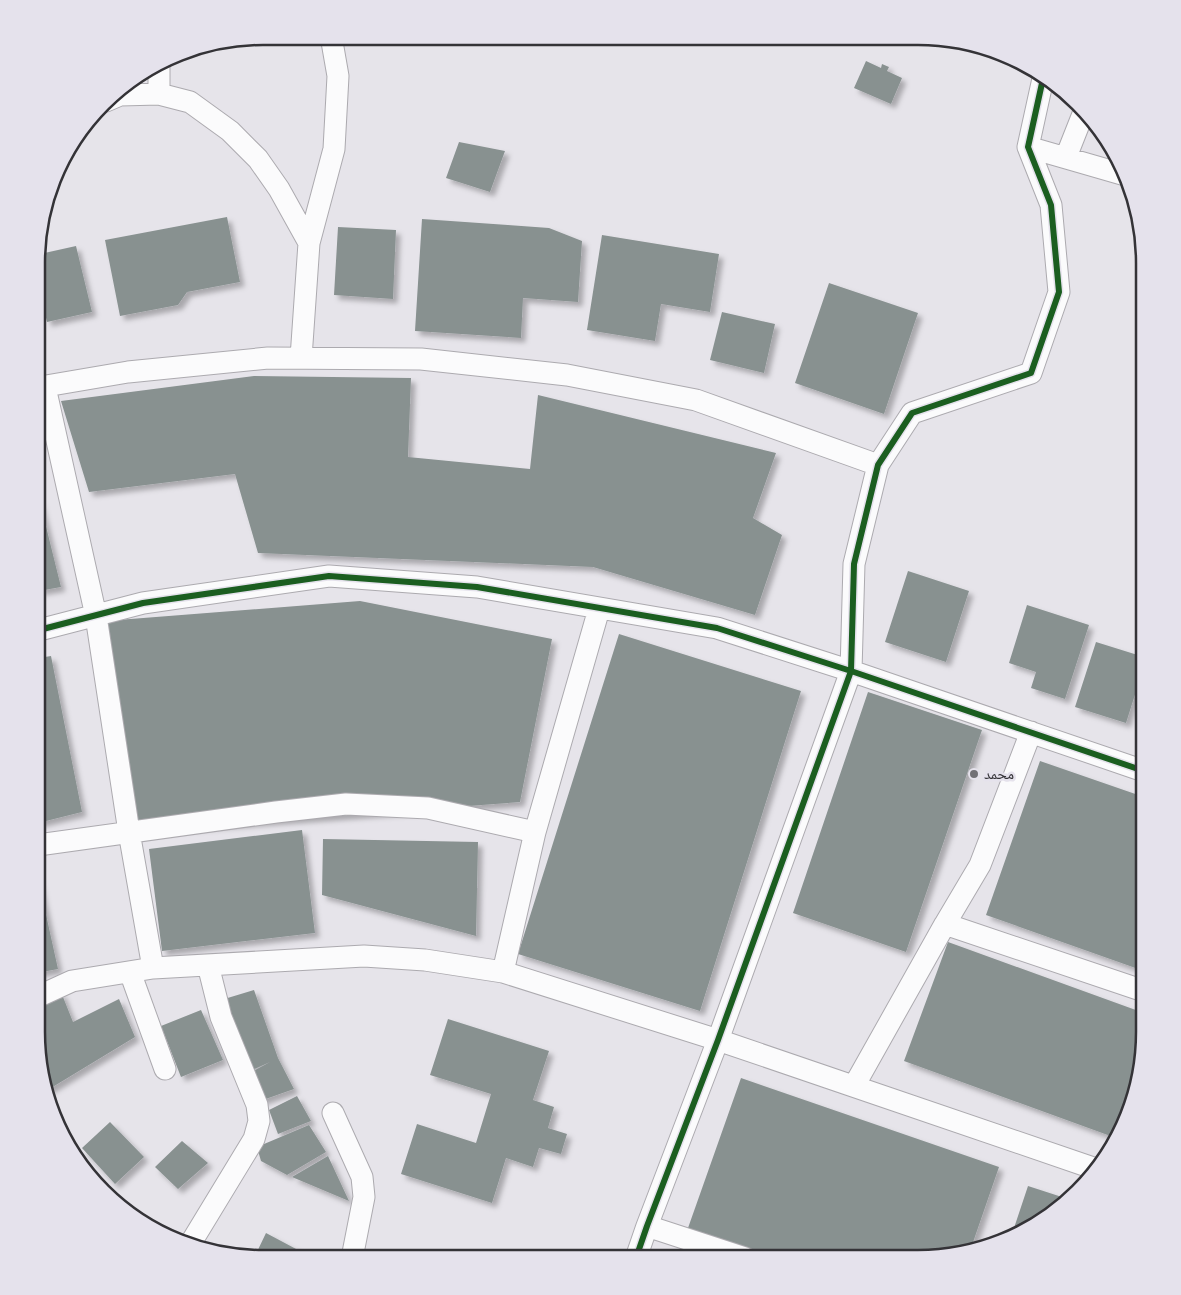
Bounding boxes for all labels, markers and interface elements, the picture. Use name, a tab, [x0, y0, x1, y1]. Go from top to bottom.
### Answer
place label: محمد	[984, 764, 1014, 784]
marker: محمد	[968, 768, 980, 780]

